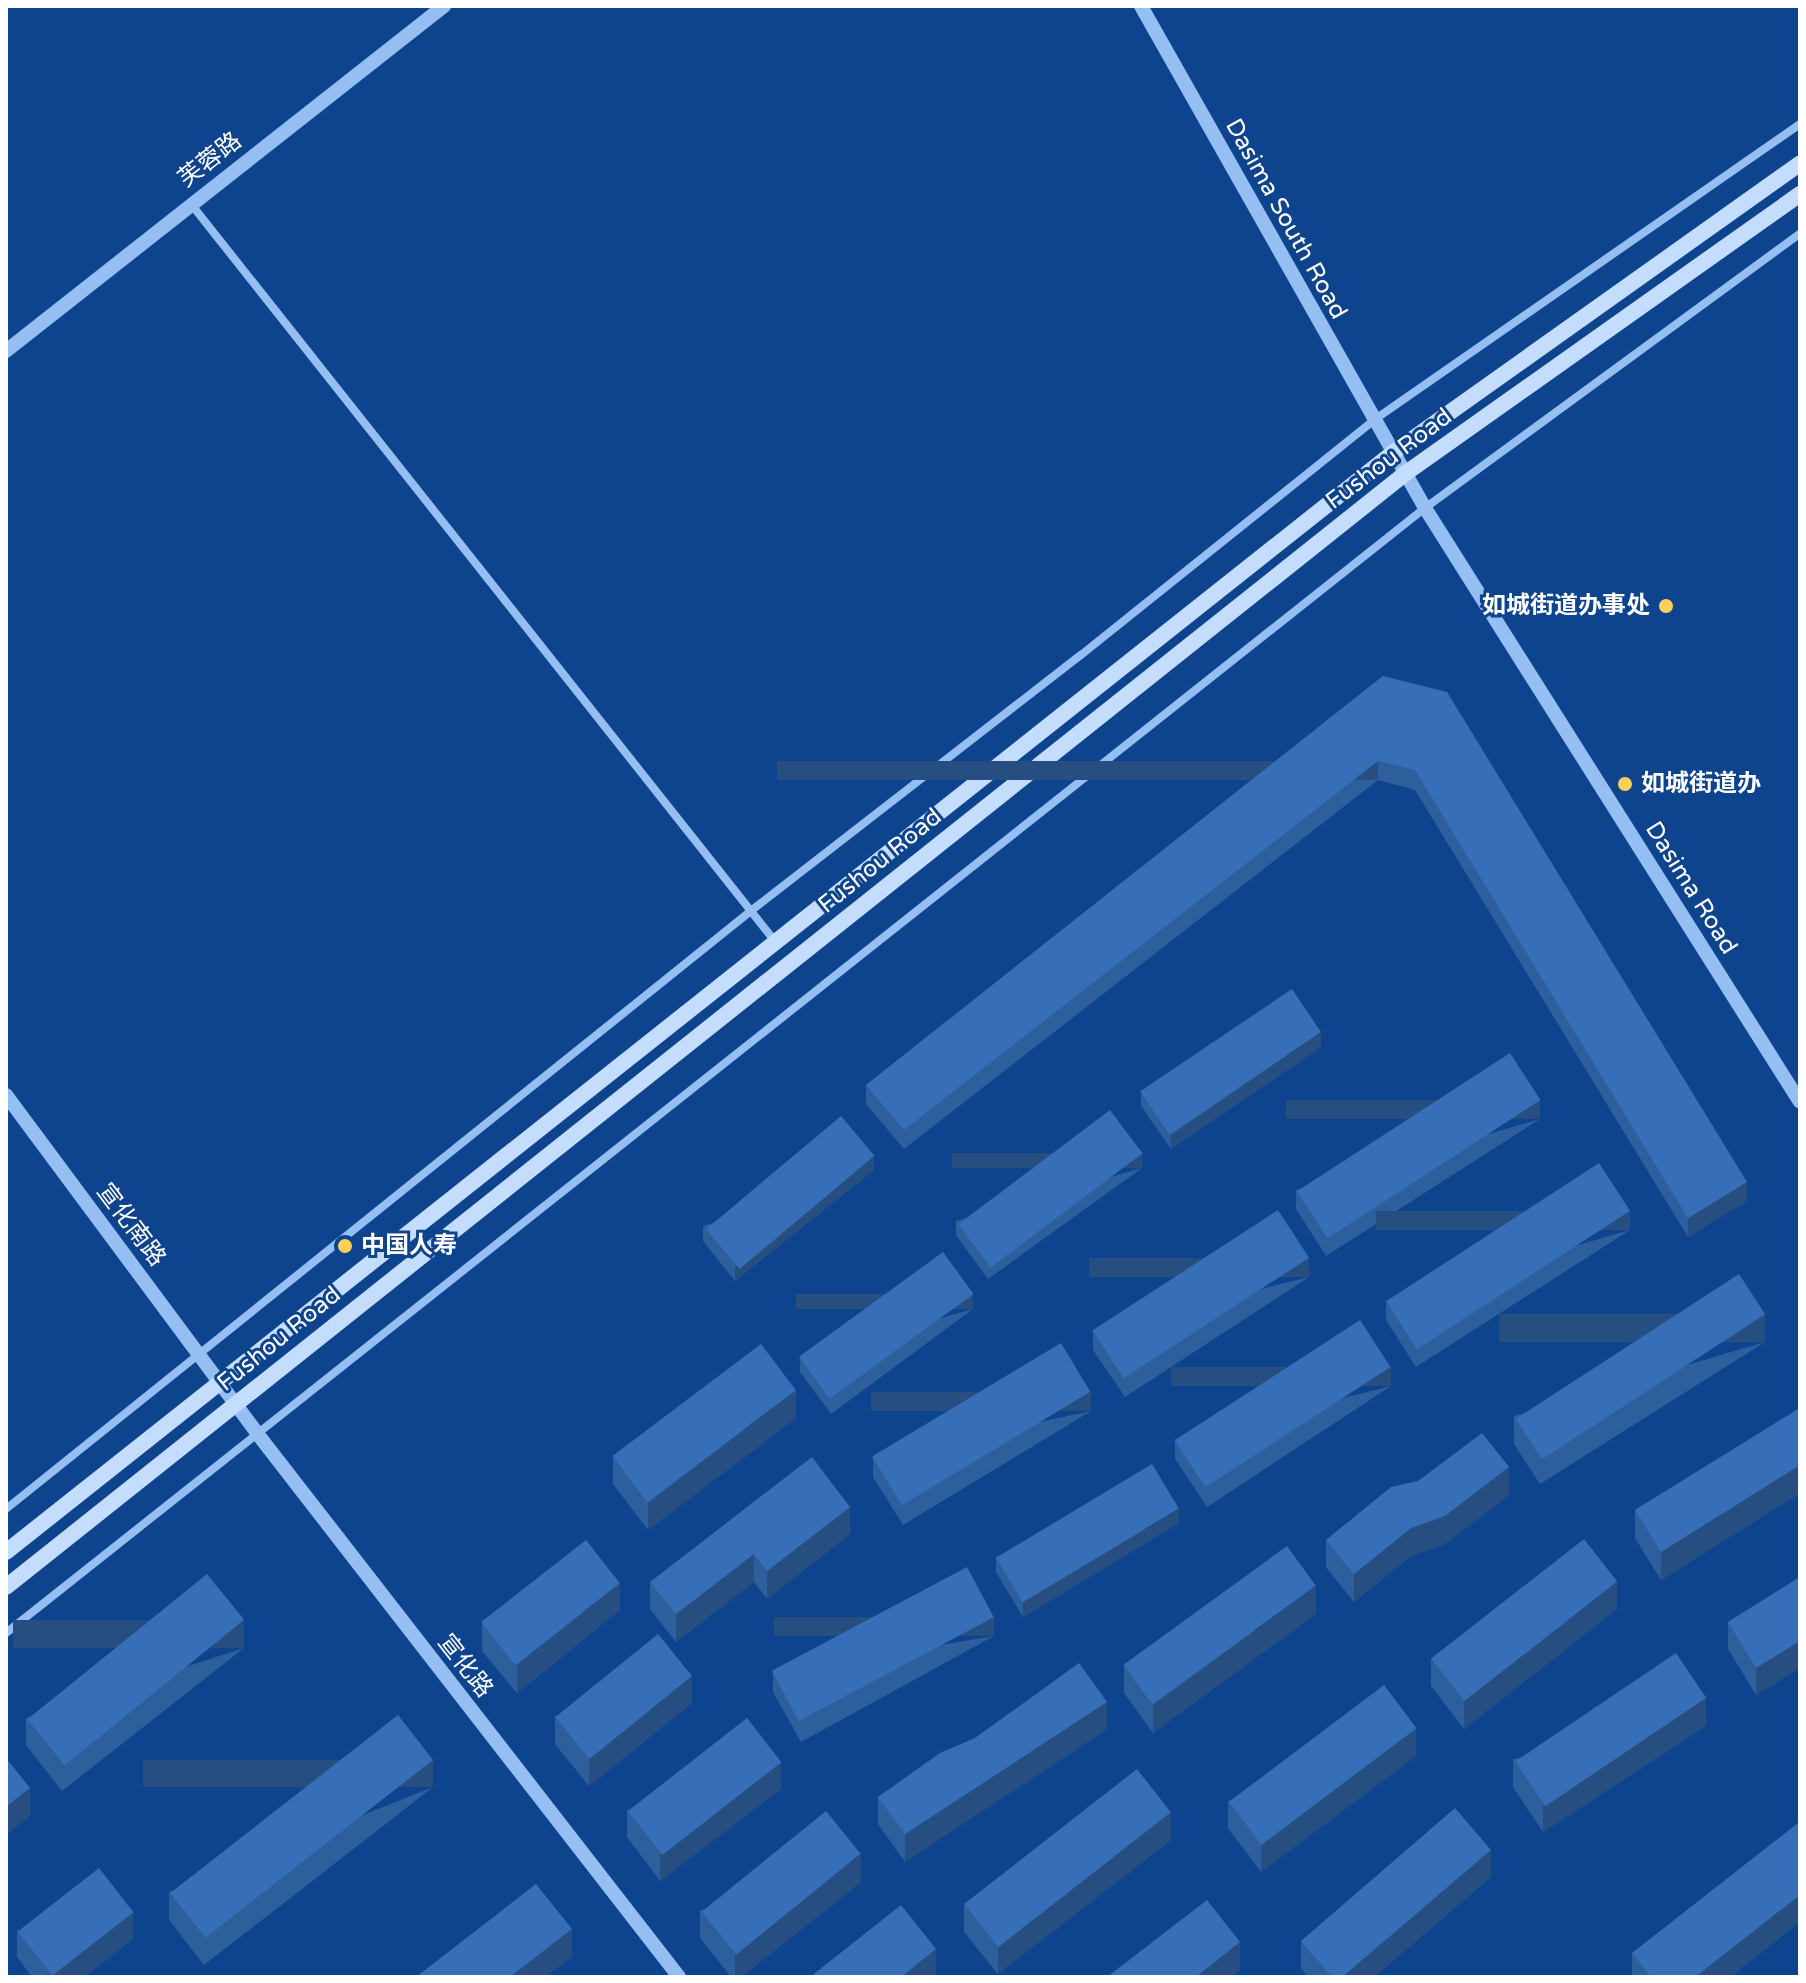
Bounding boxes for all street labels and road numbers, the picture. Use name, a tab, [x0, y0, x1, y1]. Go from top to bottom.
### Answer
street label: Dasima South Road	[1219, 114, 1353, 324]
street label: 芙蓉路	[173, 126, 247, 194]
street label: Fushou Road	[1320, 402, 1458, 516]
street label: Fushou Road	[813, 803, 947, 919]
street label: Dasima Road	[1639, 816, 1743, 960]
street label: 宣化南路	[91, 1178, 171, 1272]
street label: Fushou Road	[212, 1281, 346, 1397]
street label: 宣化路	[431, 1629, 499, 1703]

